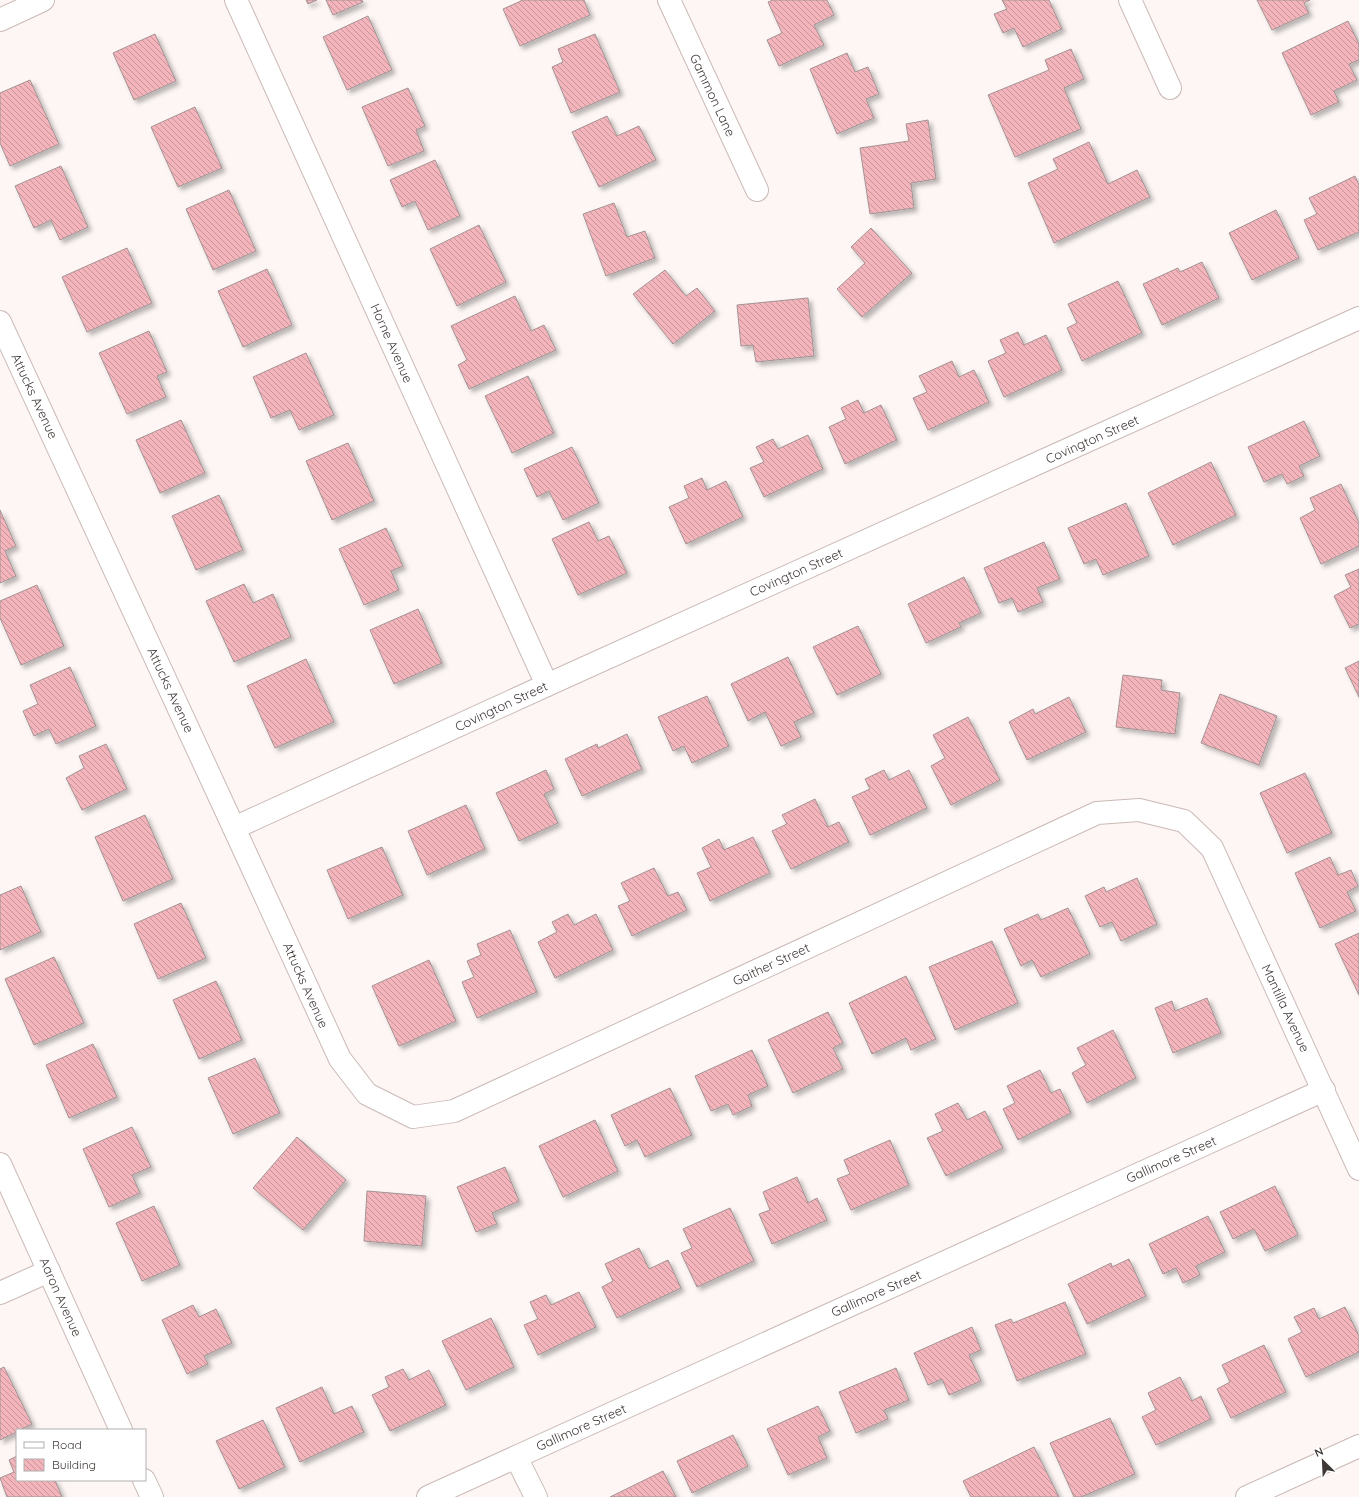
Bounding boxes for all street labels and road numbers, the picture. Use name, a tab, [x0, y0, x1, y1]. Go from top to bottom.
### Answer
street label: Gammon Lane	[687, 51, 739, 139]
street label: Horne Avenue	[367, 301, 417, 385]
street label: Attucks Avenue	[8, 351, 62, 441]
street label: Covington Street	[1043, 411, 1141, 467]
street label: Covington Street	[747, 544, 845, 600]
street label: Attucks Avenue	[144, 645, 198, 735]
street label: Covington Street	[452, 678, 550, 734]
street label: Gaither Street	[730, 939, 812, 989]
street label: Attucks Avenue	[280, 940, 332, 1030]
street label: Mantilla Avenue	[1259, 961, 1313, 1055]
street label: Gallimore Street	[1124, 1132, 1218, 1186]
street label: Aaron Avenue	[36, 1255, 86, 1339]
street label: Gallimore Street	[829, 1266, 923, 1320]
street label: Gallimore Street	[534, 1400, 628, 1454]

